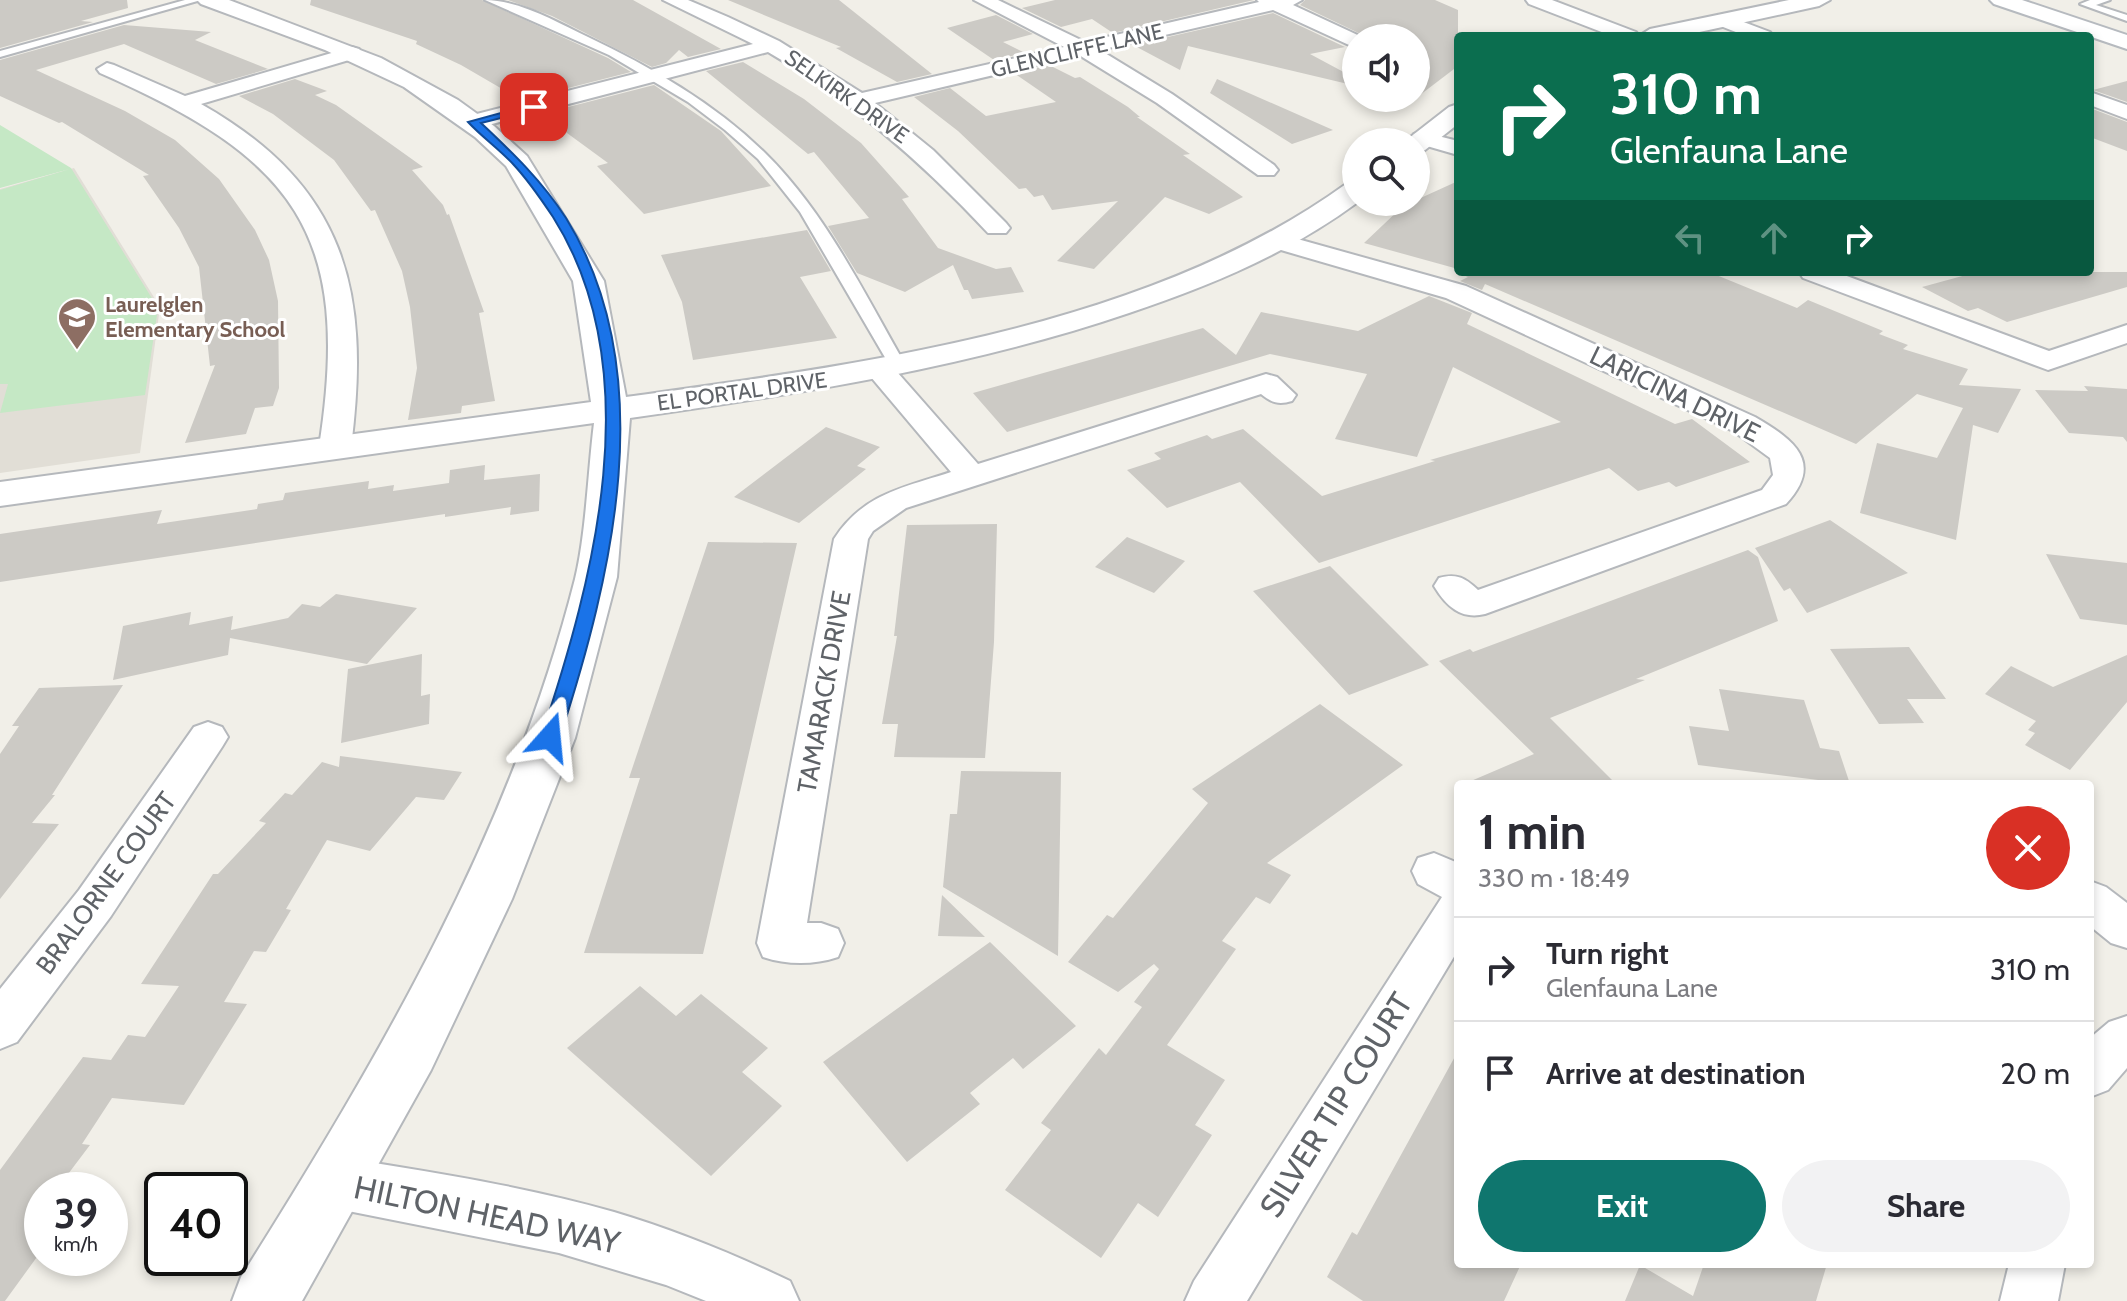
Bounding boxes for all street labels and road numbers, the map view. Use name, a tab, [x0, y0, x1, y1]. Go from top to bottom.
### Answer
street label: GLENCLIFFE LANE	[988, 18, 1166, 83]
street label: SELKIRK DRIVE	[779, 44, 914, 149]
street label: LARICINA DRIVE	[1585, 339, 1765, 449]
street label: EL PORTAL DRIVE	[655, 366, 829, 417]
street label: TAMARACK DRIVE	[790, 588, 858, 796]
street label: BRALORNE COURT	[29, 785, 183, 980]
street label: SILVER TIP COURT	[1251, 985, 1420, 1224]
street label: HILTON HEAD WAY	[351, 1167, 624, 1262]

